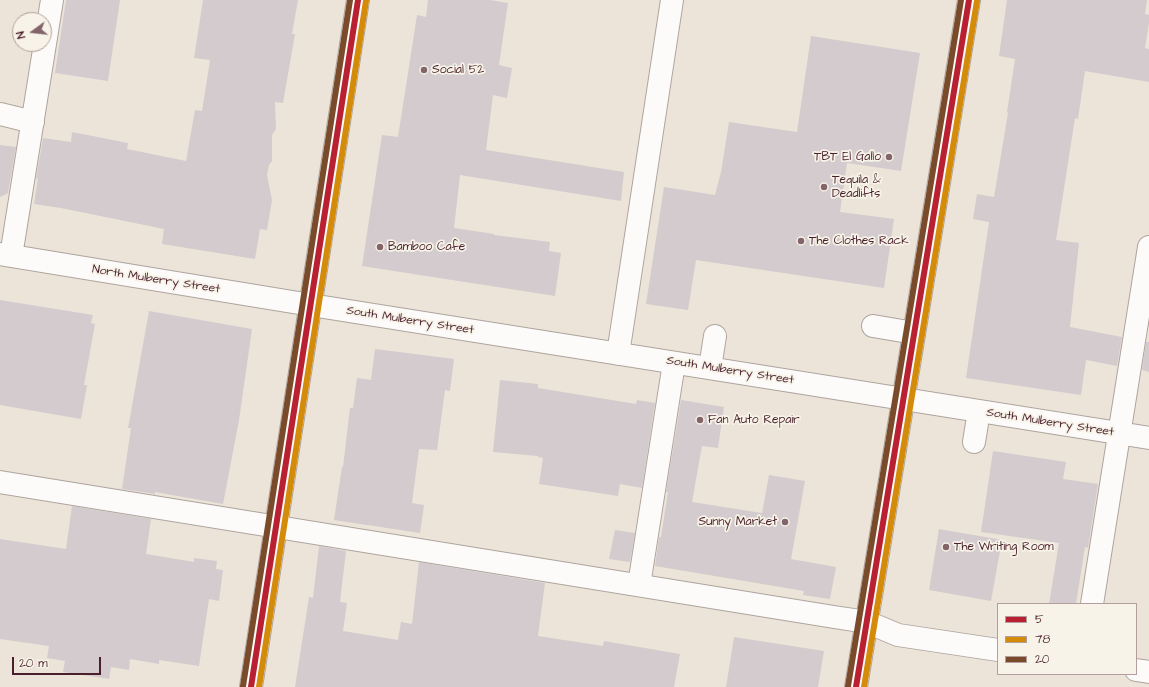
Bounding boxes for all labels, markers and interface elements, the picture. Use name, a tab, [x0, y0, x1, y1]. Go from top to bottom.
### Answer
north arrow	[12, 12, 52, 52]
text: N	[13, 30, 29, 40]
place label: Social 52	[432, 63, 484, 77]
marker: Social 52	[419, 65, 429, 75]
place label: TBT El Gallo	[814, 150, 881, 164]
marker: TBT El Gallo	[884, 152, 894, 162]
place label: Tequila & Deadlifts	[832, 173, 881, 201]
marker: Tequila & Deadlifts	[819, 182, 829, 192]
place label: The Clothes Rack	[809, 234, 909, 248]
marker: The Clothes Rack	[796, 236, 806, 246]
place label: Bamboo Cafe	[388, 240, 465, 254]
marker: Bamboo Cafe	[375, 242, 385, 252]
street label: North Mulberry Street	[91, 263, 221, 297]
street label: South Mulberry Street	[345, 304, 475, 338]
street label: South Mulberry Street	[665, 354, 795, 388]
street label: South Mulberry Street	[985, 406, 1115, 440]
place label: Fan Auto Repair	[708, 413, 800, 427]
marker: Fan Auto Repair	[695, 415, 705, 425]
place label: Sunny Market	[698, 515, 777, 529]
marker: Sunny Market	[780, 517, 790, 527]
place label: The Writing Room	[954, 540, 1053, 554]
marker: The Writing Room	[941, 542, 951, 552]
legend	[997, 603, 1137, 675]
text: 5	[1035, 611, 1044, 628]
text: 78	[1035, 631, 1050, 648]
scale bar	[14, 649, 103, 675]
text: 20	[1035, 651, 1049, 668]
text: 20 m	[19, 655, 48, 672]

